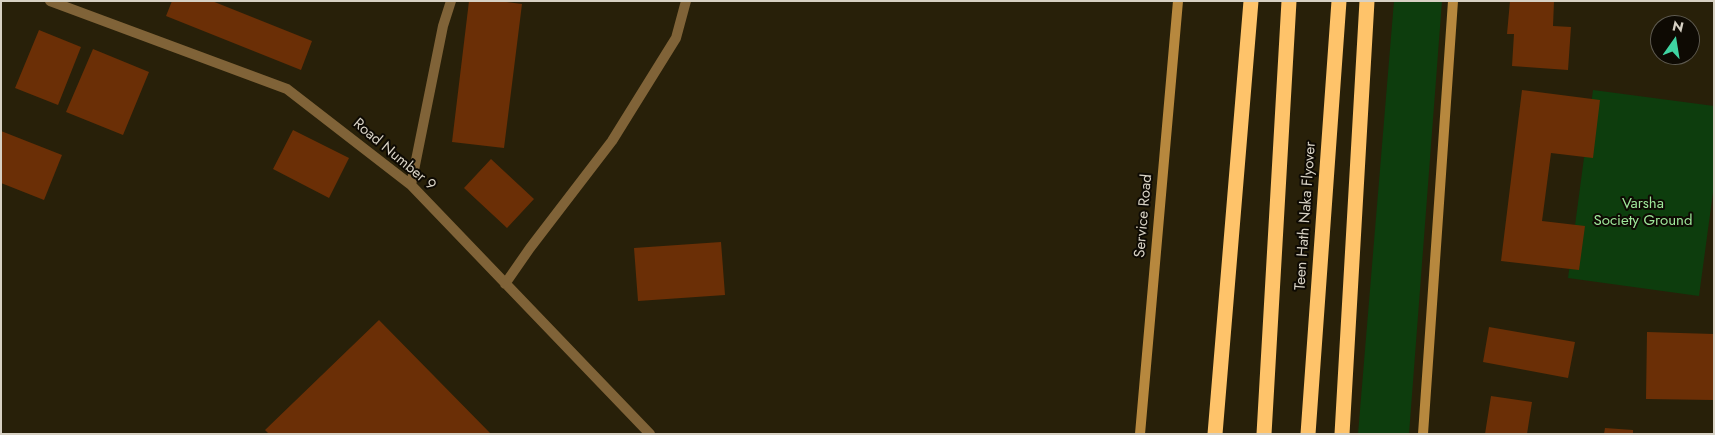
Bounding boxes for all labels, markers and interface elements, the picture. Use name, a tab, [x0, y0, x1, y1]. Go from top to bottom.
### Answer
north arrow	[1650, 15, 1700, 65]
text: N	[1670, 15, 1686, 37]
street label: Road Number 9	[349, 115, 439, 195]
street label: Teen Hath Naka Flyover	[1292, 141, 1320, 291]
street label: Service Road	[1131, 173, 1157, 259]
park label: Varsha Society Ground	[1594, 195, 1692, 230]

